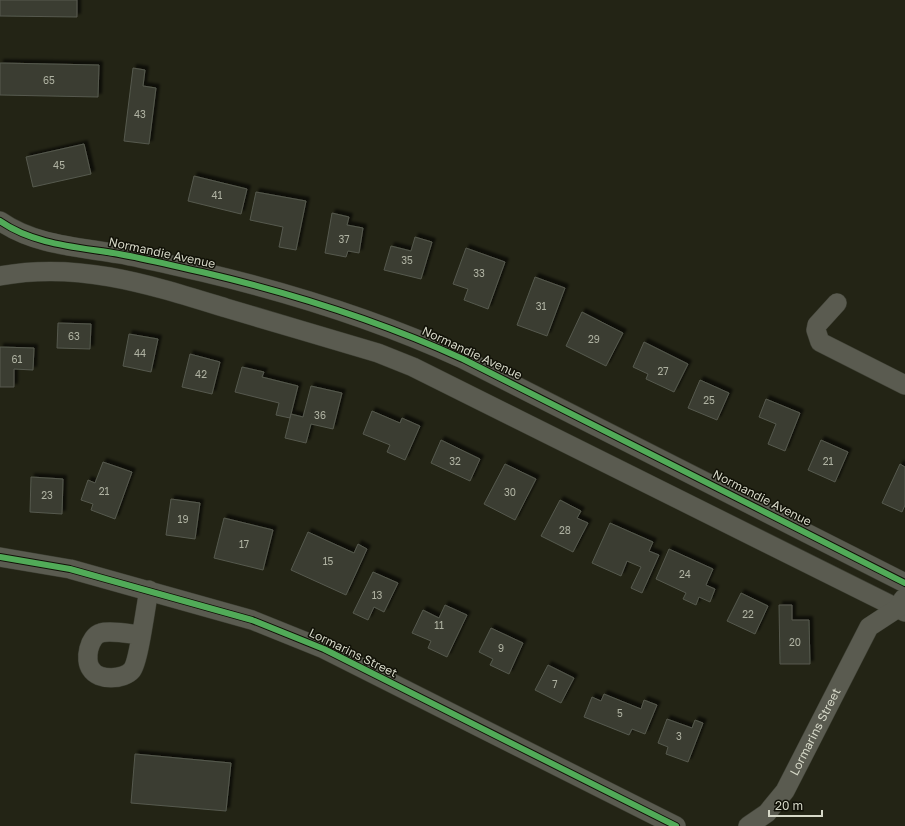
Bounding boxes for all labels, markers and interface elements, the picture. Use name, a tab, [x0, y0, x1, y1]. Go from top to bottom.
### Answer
house number: 65	[43, 74, 55, 86]
house number: 43	[134, 108, 146, 120]
house number: 45	[53, 159, 65, 171]
house number: 41	[212, 189, 223, 201]
house number: 37	[338, 233, 350, 245]
street label: Normandie Avenue	[107, 234, 217, 271]
house number: 35	[401, 254, 413, 266]
house number: 33	[473, 267, 485, 279]
house number: 31	[536, 300, 546, 312]
street label: Normandie Avenue	[420, 323, 525, 382]
house number: 63	[68, 330, 80, 342]
house number: 29	[588, 333, 600, 345]
house number: 44	[134, 347, 146, 359]
house number: 61	[12, 353, 23, 365]
house number: 27	[657, 365, 669, 377]
house number: 42	[195, 368, 207, 380]
house number: 25	[703, 394, 715, 406]
house number: 36	[314, 409, 326, 421]
house number: 32	[449, 455, 461, 467]
house number: 21	[823, 455, 833, 467]
street label: Normandie Avenue	[710, 466, 814, 529]
house number: 21	[99, 485, 109, 497]
house number: 30	[504, 486, 516, 498]
house number: 23	[41, 489, 53, 501]
house number: 19	[178, 513, 188, 525]
house number: 28	[559, 524, 571, 536]
house number: 17	[239, 538, 249, 550]
house number: 15	[323, 555, 334, 567]
house number: 24	[679, 568, 691, 580]
house number: 13	[372, 589, 382, 601]
house number: 22	[742, 608, 754, 620]
house number: 11	[434, 619, 444, 631]
street label: Lormarins Street	[307, 625, 400, 680]
house number: 20	[789, 636, 801, 648]
house number: 9	[498, 642, 504, 654]
house number: 7	[552, 678, 558, 690]
street label: Lormarins Street	[786, 685, 844, 778]
house number: 5	[617, 707, 623, 719]
house number: 3	[676, 730, 682, 742]
scale bar	[769, 792, 822, 818]
text: 20 m	[775, 798, 803, 813]

